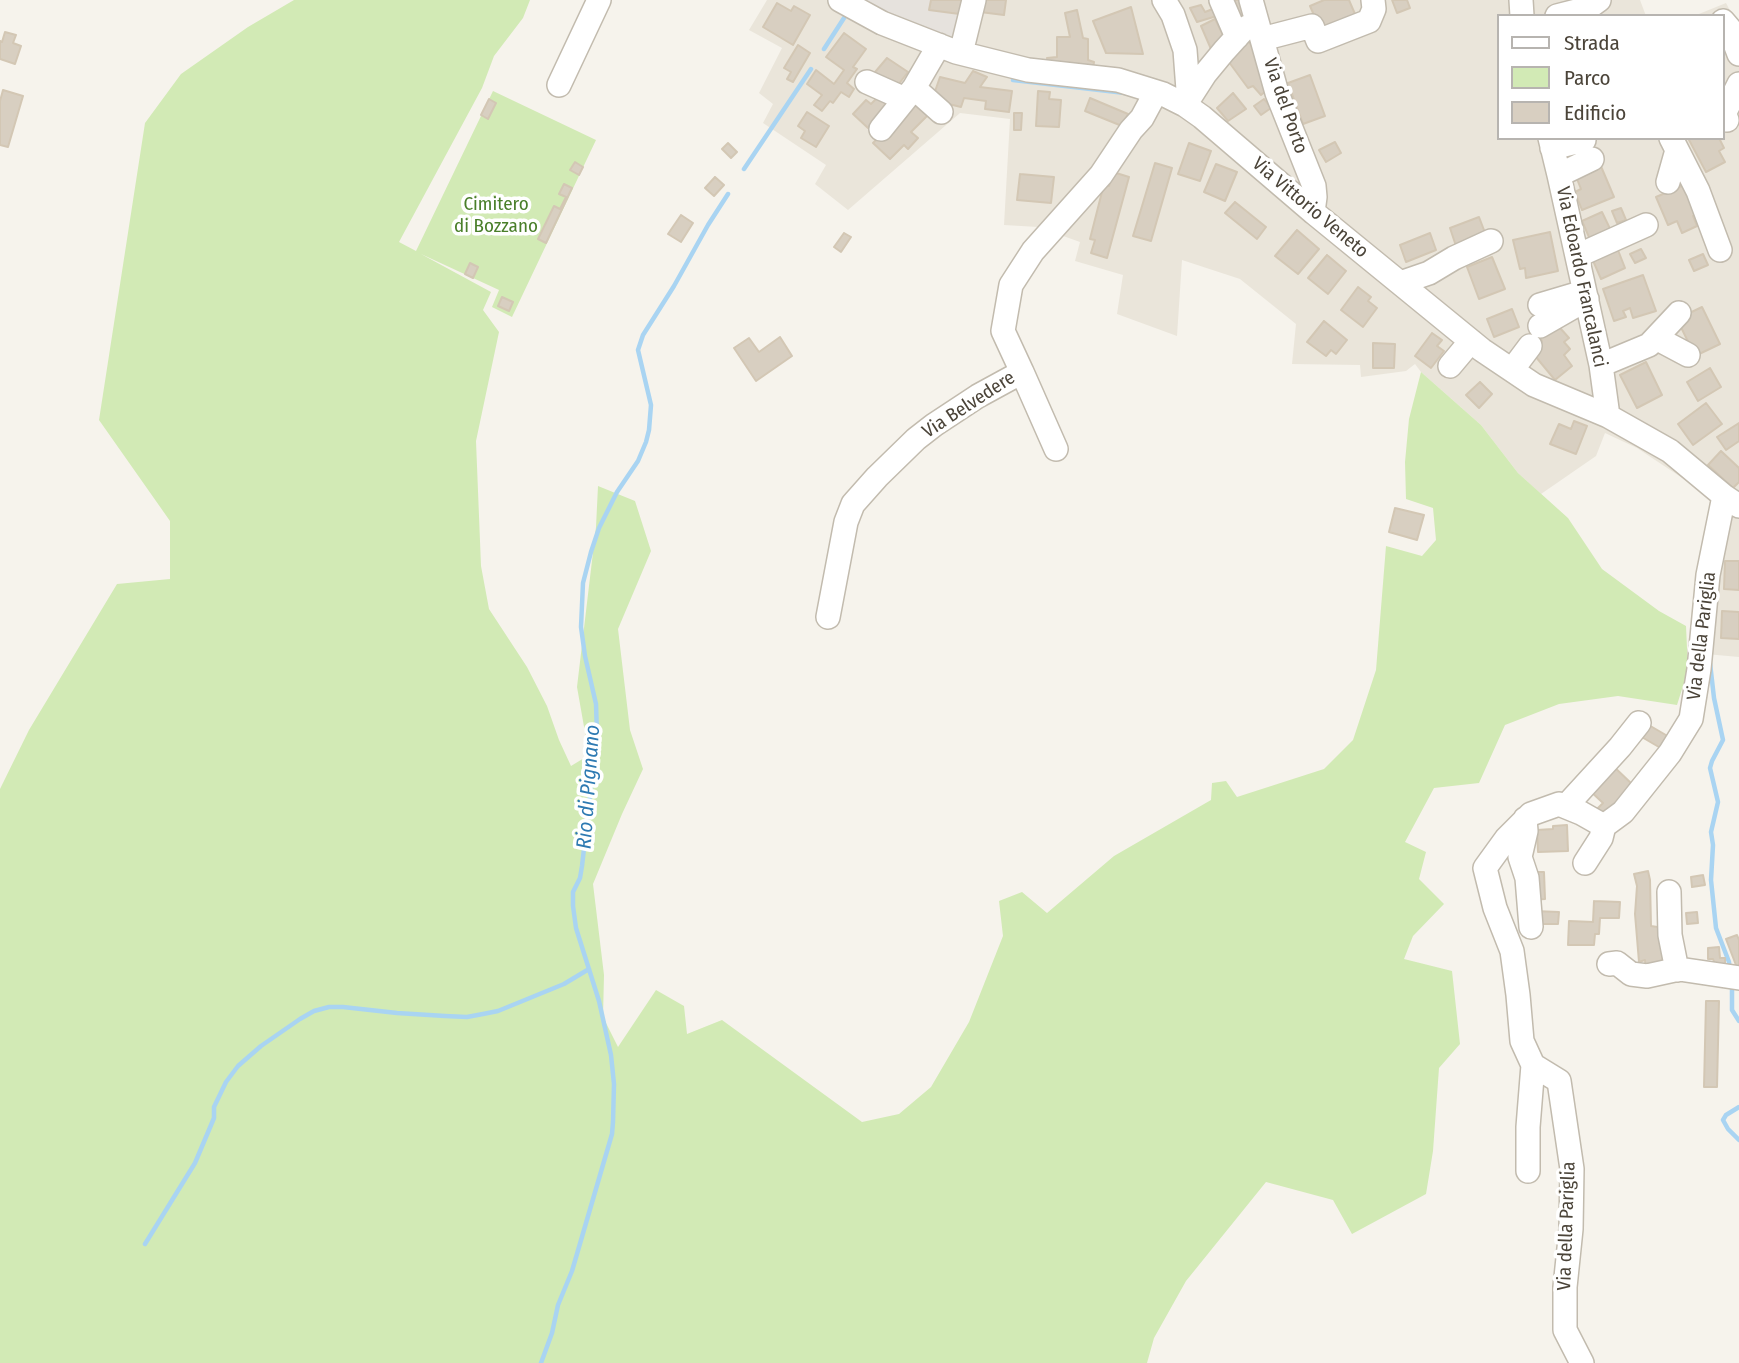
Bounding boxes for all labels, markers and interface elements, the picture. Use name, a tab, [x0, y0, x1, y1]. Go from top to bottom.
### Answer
legend	[1498, 14, 1725, 140]
text: Strada	[1564, 30, 1620, 56]
street label: Via del Porto	[1258, 55, 1312, 157]
text: Parco	[1564, 65, 1611, 91]
text: Edificio	[1564, 100, 1626, 126]
street label: Via Vittorio Veneto	[1247, 153, 1373, 263]
street label: Via Edoardo Francalanci	[1551, 185, 1611, 369]
park label: Cimitero di Bozzano	[454, 194, 538, 238]
street label: Via Belvedere	[918, 367, 1020, 443]
street label: Via della Pariglia	[1683, 570, 1721, 702]
water label: Rio di Pignano	[572, 724, 606, 850]
street label: Via della Pariglia	[1553, 1161, 1581, 1291]

